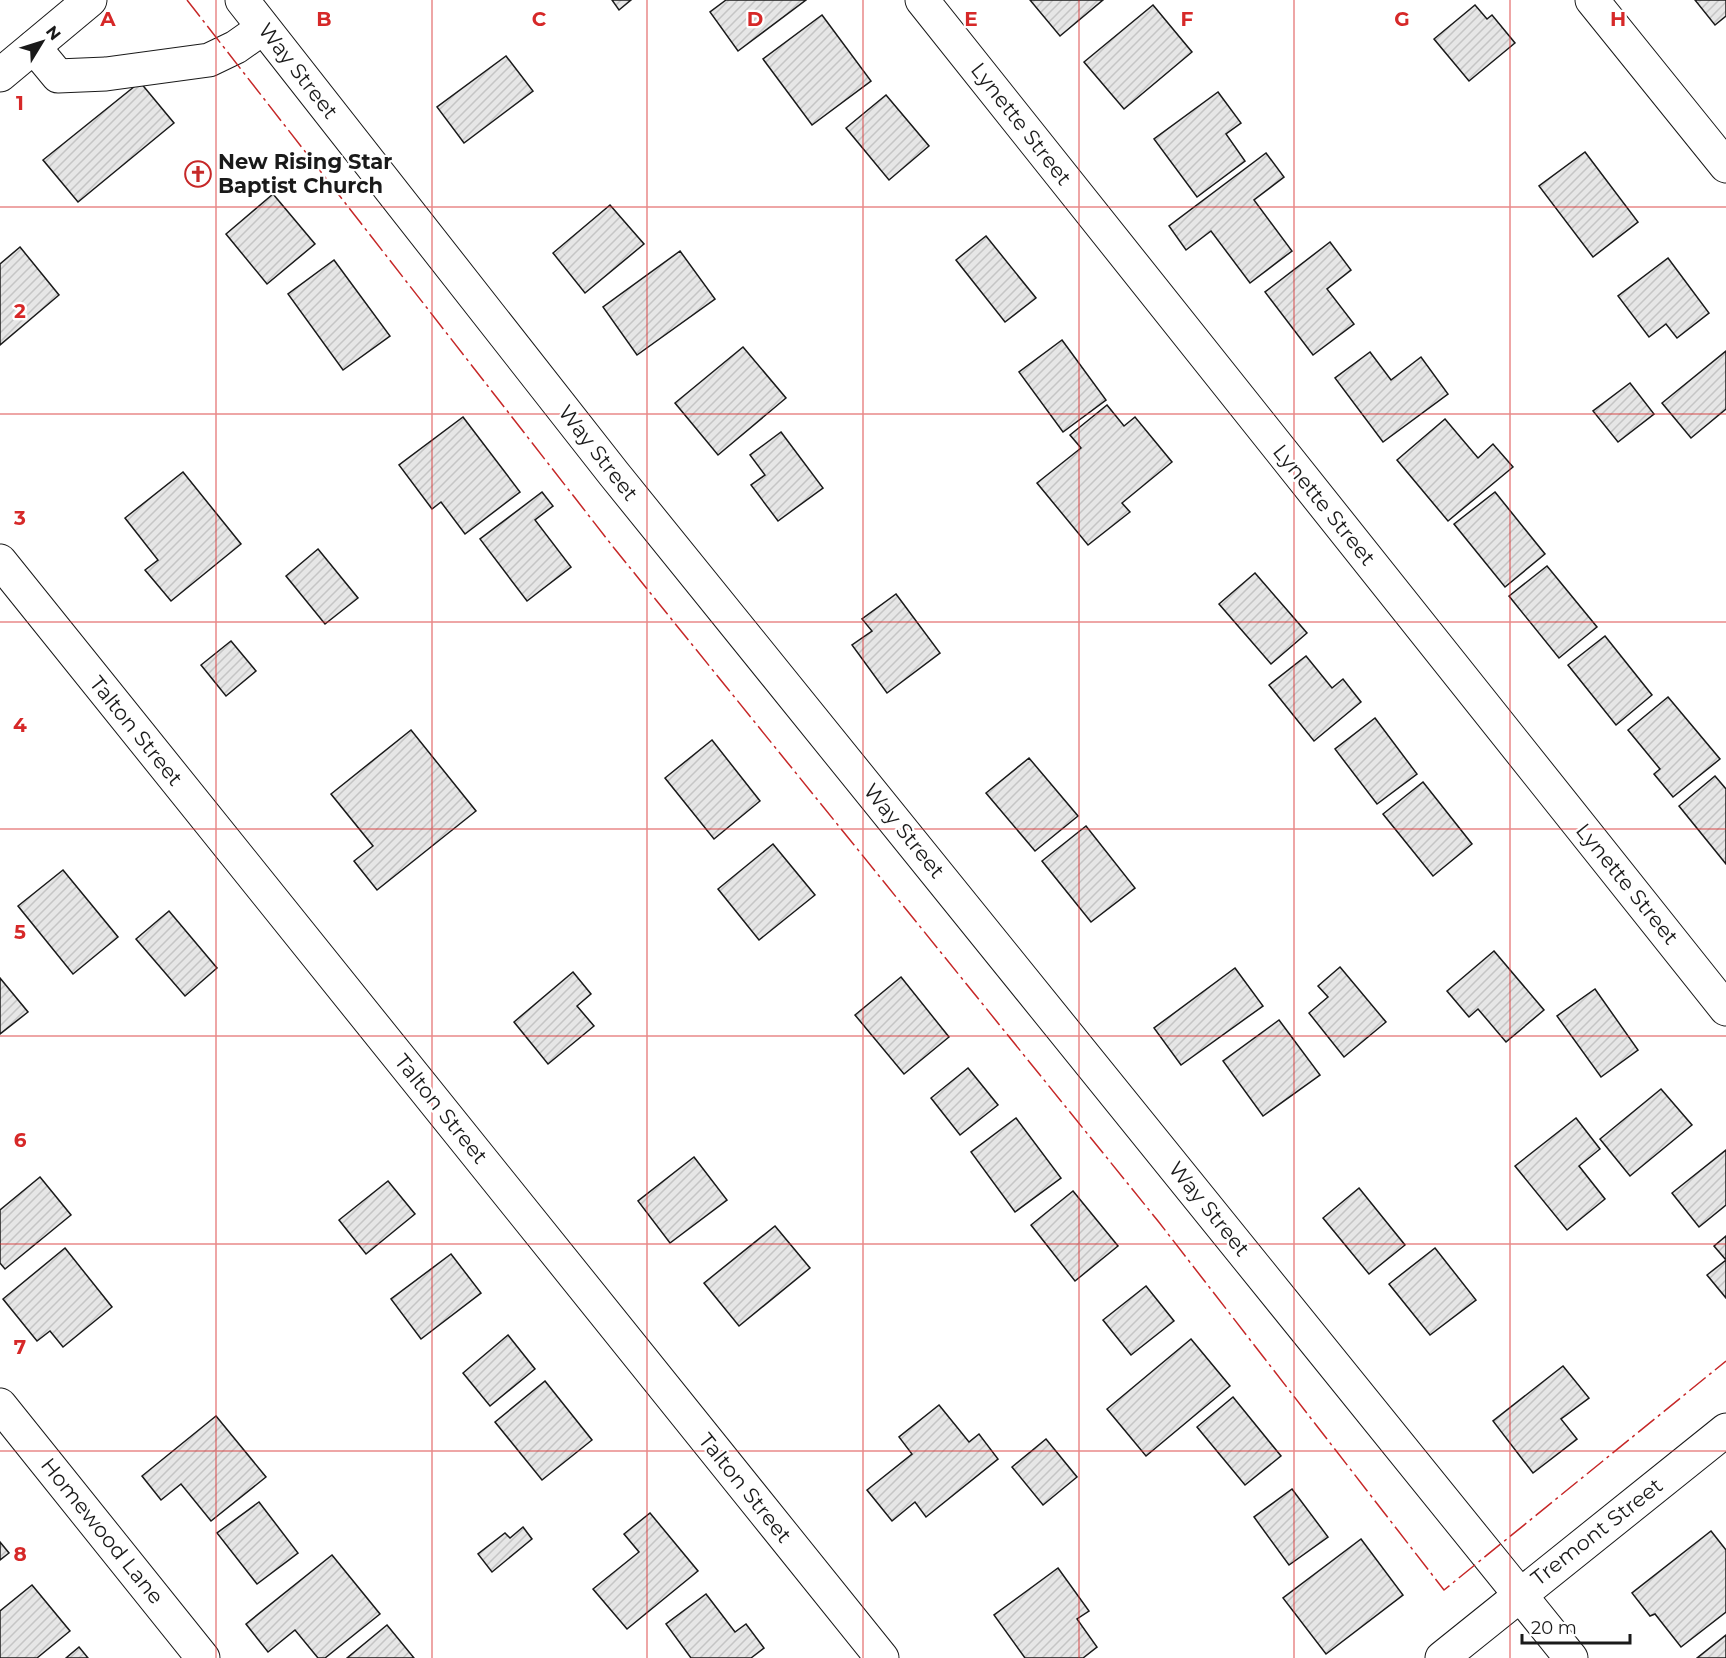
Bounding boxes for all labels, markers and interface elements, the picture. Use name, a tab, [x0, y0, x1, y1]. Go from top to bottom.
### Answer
text: A	[99, 7, 116, 31]
text: B	[316, 7, 332, 31]
text: C	[532, 7, 547, 31]
text: D	[747, 7, 763, 31]
text: E	[964, 7, 978, 31]
text: F	[1181, 7, 1194, 31]
text: G	[1394, 7, 1410, 31]
text: H	[1610, 7, 1626, 31]
north arrow	[12, 12, 72, 72]
street label: Way Street	[253, 18, 344, 124]
text: N	[42, 22, 65, 44]
street label: Lynette Street	[966, 57, 1077, 190]
text: 1	[16, 91, 24, 115]
place label: New Rising Star Baptist Church	[218, 149, 392, 198]
church icon: New Rising Star Baptist Church	[183, 159, 213, 189]
text: 2	[14, 299, 26, 323]
street label: Way Street	[553, 400, 644, 506]
street label: Lynette Street	[1268, 439, 1381, 570]
text: 3	[13, 506, 26, 530]
street label: Talton Street	[85, 671, 188, 791]
text: 4	[13, 713, 27, 737]
street label: Way Street	[859, 778, 950, 883]
street label: Lynette Street	[1571, 818, 1684, 949]
text: 5	[14, 920, 26, 944]
street label: Talton Street	[390, 1049, 493, 1169]
text: 6	[14, 1128, 27, 1152]
street label: Way Street	[1164, 1156, 1255, 1261]
text: 7	[14, 1335, 26, 1359]
street label: Talton Street	[694, 1428, 797, 1548]
street label: Homewood Lane	[36, 1453, 169, 1609]
street label: Tremont Street	[1526, 1473, 1667, 1591]
text: 8	[13, 1542, 27, 1566]
scale bar	[1522, 1607, 1630, 1645]
text: 20 m	[1531, 1617, 1577, 1639]

